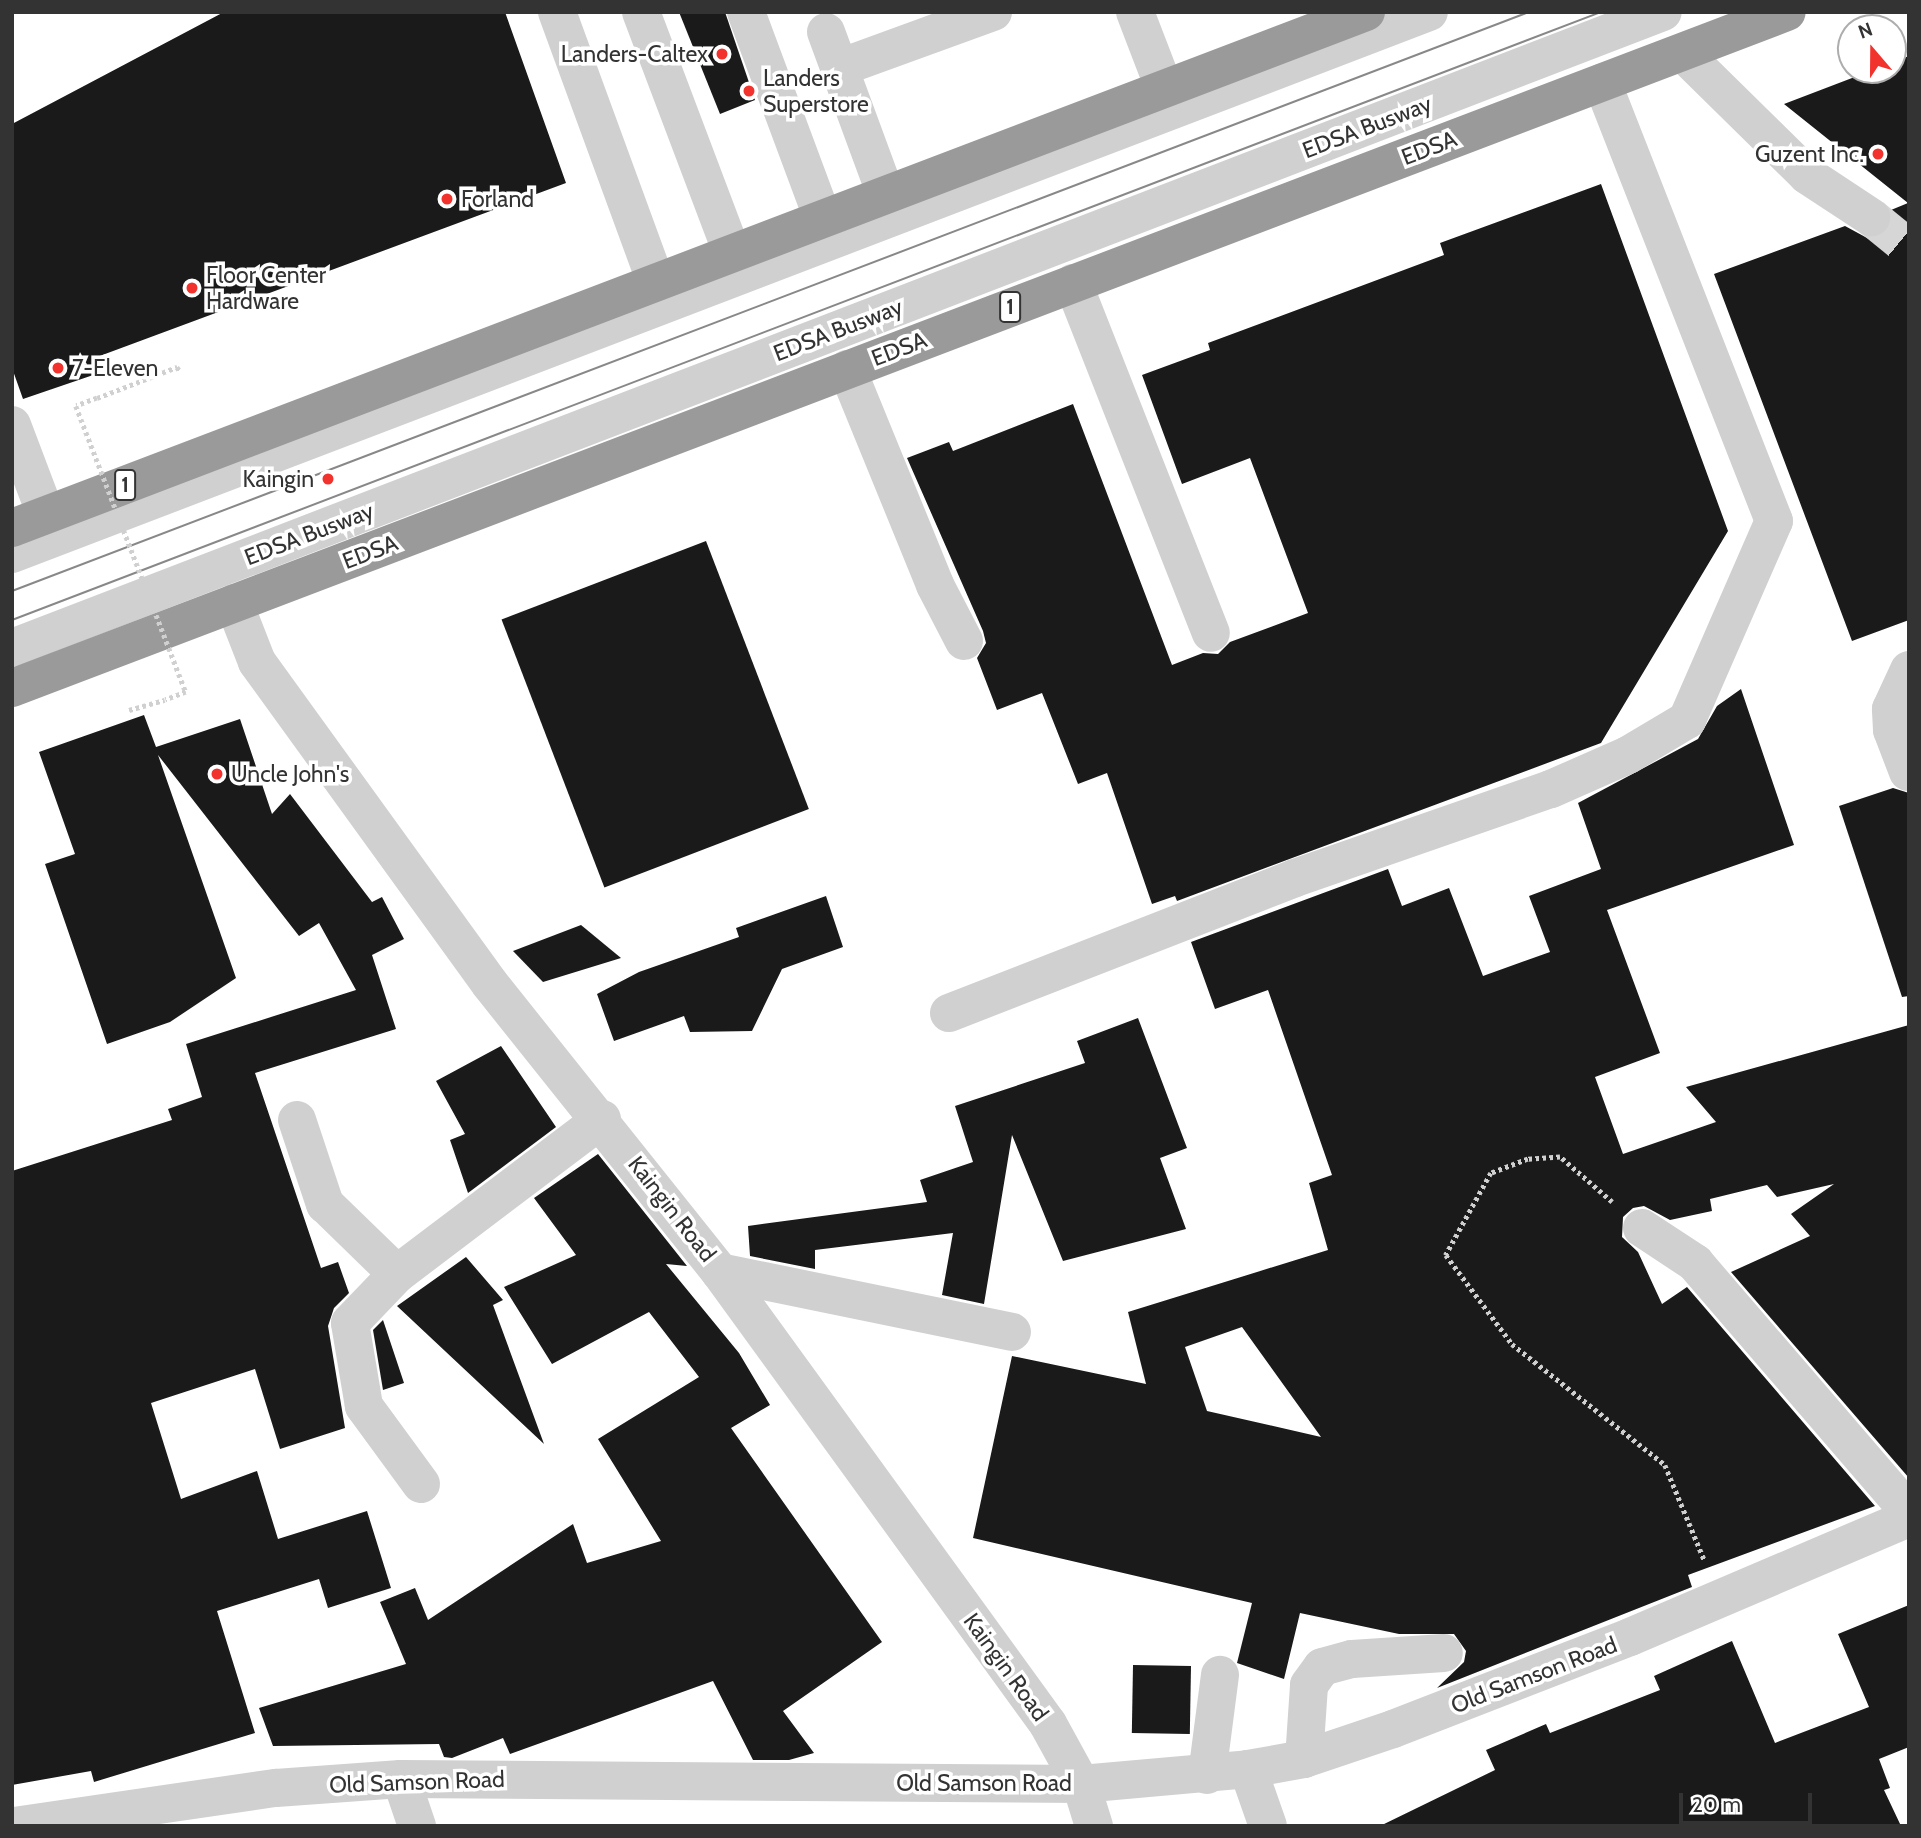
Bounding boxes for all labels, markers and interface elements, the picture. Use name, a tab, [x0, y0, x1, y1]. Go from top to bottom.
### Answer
north arrow	[1837, 14, 1907, 84]
text: N	[1855, 18, 1876, 44]
place label: Landers-Caltex	[561, 40, 708, 68]
marker: Landers-Caltex	[714, 46, 730, 62]
place label: Landers Superstore	[763, 64, 869, 118]
marker: Landers Superstore	[741, 83, 757, 99]
street label: EDSA Busway	[1298, 90, 1436, 164]
street label: EDSA	[1397, 125, 1461, 171]
place label: Guzent Inc.	[1755, 140, 1864, 168]
marker: Guzent Inc.	[1870, 146, 1886, 162]
place label: Forland	[461, 185, 534, 213]
marker: Forland	[439, 191, 455, 207]
place label: Floor Center Hardware	[206, 261, 326, 315]
marker: Floor Center Hardware	[184, 280, 200, 296]
road number: 1	[998, 290, 1022, 324]
street label: EDSA Busway	[769, 293, 907, 367]
street label: EDSA	[867, 326, 931, 372]
place label: 7-Eleven	[72, 354, 158, 382]
marker: 7-Eleven	[50, 360, 66, 376]
place label: Kaingin	[243, 465, 314, 493]
road number: 1	[113, 468, 137, 503]
marker: Kaingin	[320, 471, 336, 487]
street label: EDSA Busway	[240, 497, 378, 571]
street label: EDSA	[338, 529, 402, 575]
place label: Uncle John's	[231, 760, 349, 788]
marker: Uncle John's	[209, 766, 225, 782]
street label: Kaingin Road	[622, 1151, 722, 1267]
street label: Kaingin Road	[958, 1608, 1054, 1726]
street label: Old Samson Road	[1447, 1631, 1621, 1719]
street label: Old Samson Road	[329, 1765, 505, 1799]
street label: Old Samson Road	[896, 1769, 1072, 1797]
scale bar	[1683, 1778, 1816, 1822]
text: 20 m	[1692, 1792, 1741, 1817]

